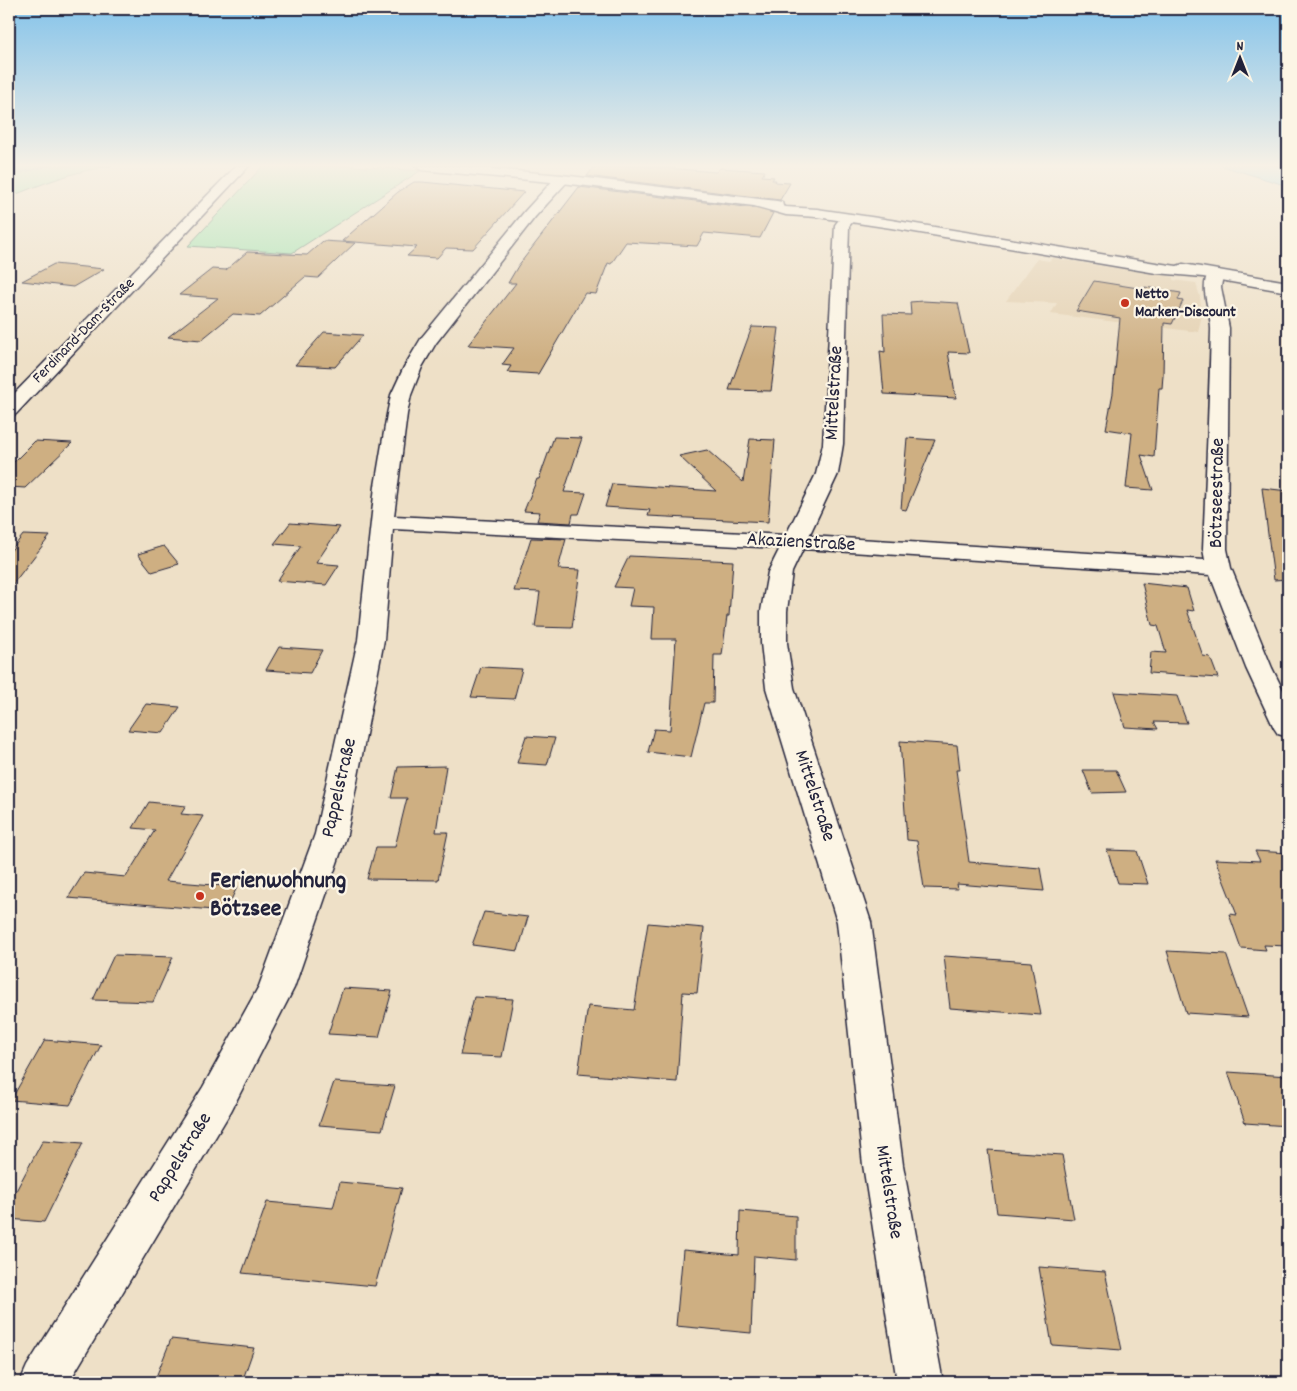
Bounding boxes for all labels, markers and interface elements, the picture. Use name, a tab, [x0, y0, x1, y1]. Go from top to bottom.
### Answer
north arrow	[1214, 32, 1264, 82]
text: N	[1237, 37, 1244, 57]
street label: Ferdinand-Dam-Straße	[27, 273, 141, 389]
place label: Netto Marken-Discount	[1135, 283, 1236, 324]
marker: Netto Marken-Discount	[1119, 297, 1131, 309]
street label: Mittelstraße	[819, 345, 851, 441]
street label: Bötzseestraße	[1203, 437, 1233, 548]
street label: Akazienstraße	[746, 526, 856, 560]
street label: Pappelstraße	[315, 735, 365, 841]
street label: Mittelstraße	[786, 747, 842, 845]
place label: Ferienwohnung Bötzsee	[210, 865, 346, 927]
marker: Ferienwohnung Bötzsee	[194, 890, 206, 902]
street label: Pappelstraße	[142, 1107, 220, 1208]
street label: Mittelstraße	[867, 1143, 909, 1241]

